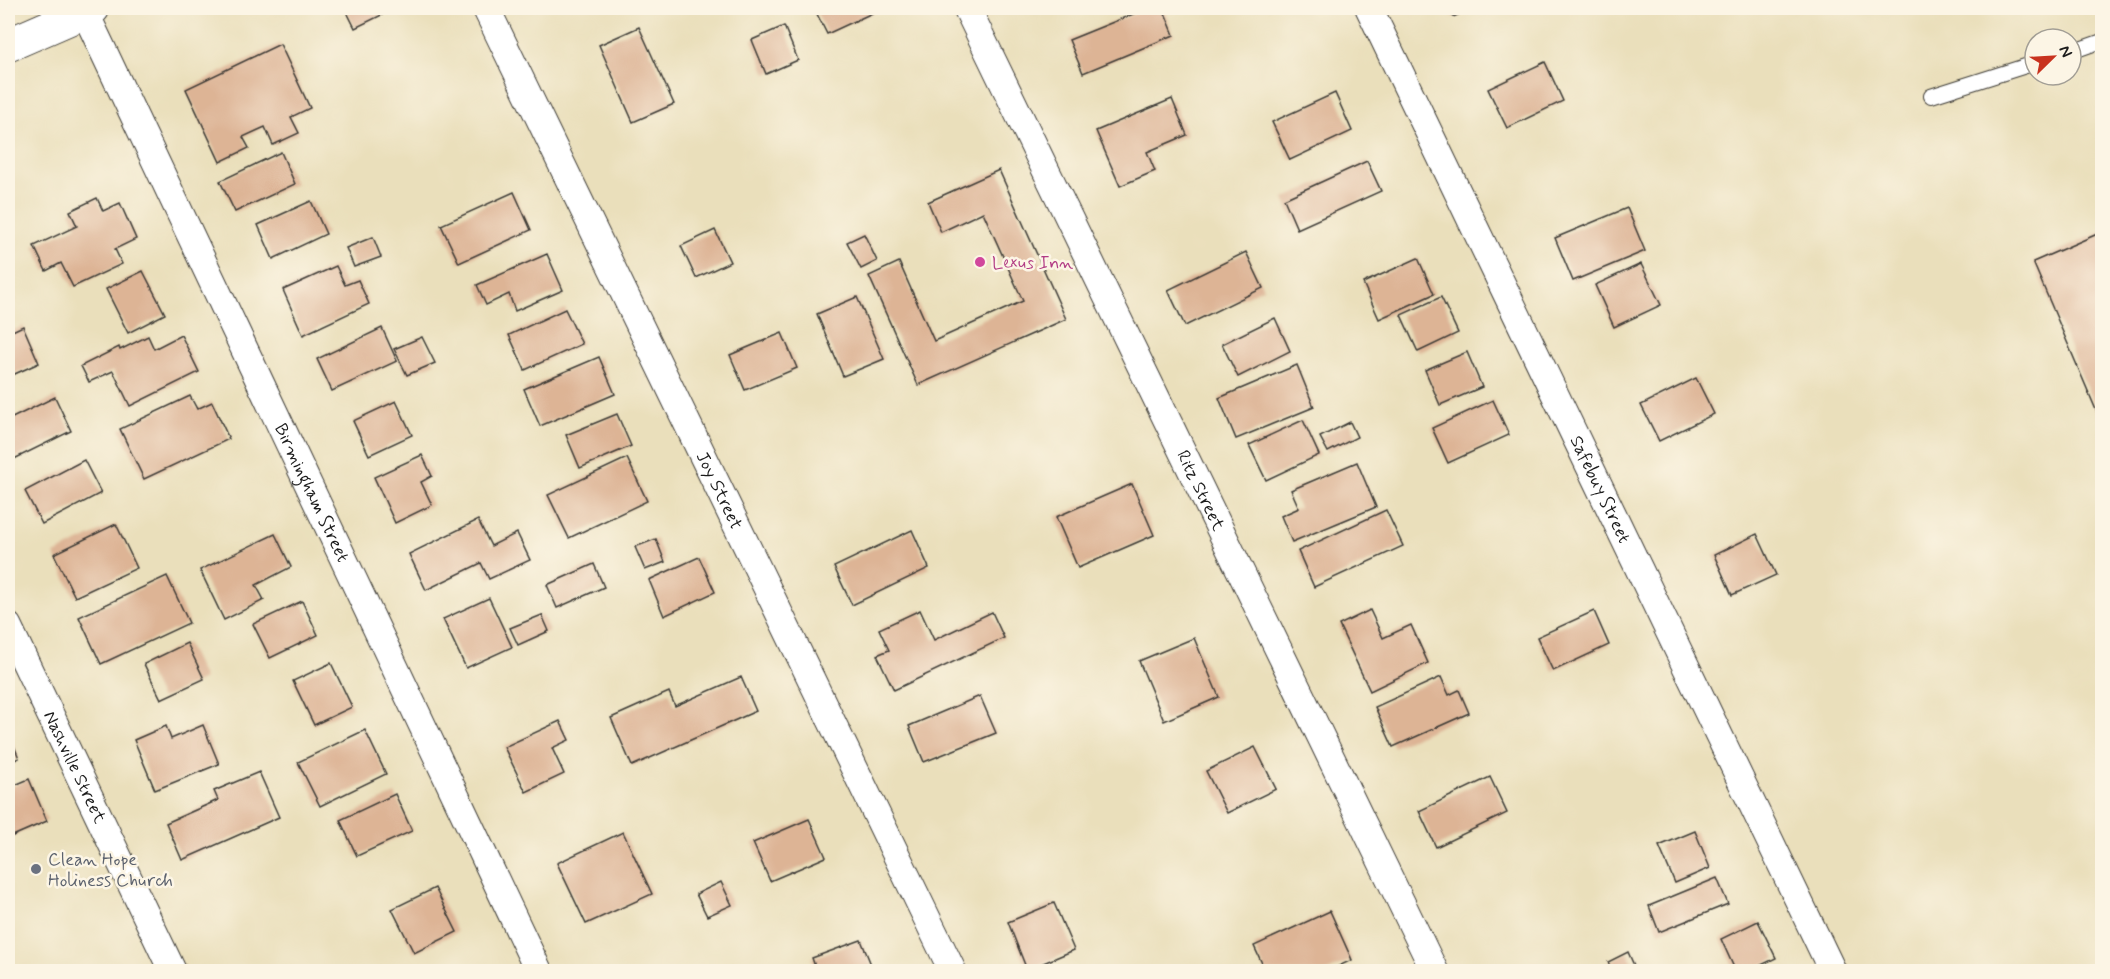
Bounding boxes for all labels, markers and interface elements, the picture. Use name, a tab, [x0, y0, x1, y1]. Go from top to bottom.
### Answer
north arrow	[2023, 27, 2083, 87]
text: N	[2054, 42, 2077, 61]
place label: Lexus Inn	[992, 251, 1073, 275]
marker: Lexus Inn	[973, 255, 987, 269]
street label: Birmingham Street	[268, 420, 354, 566]
street label: Safebuy Street	[1564, 432, 1636, 548]
street label: Ritz Street	[1170, 446, 1230, 535]
street label: Joy Street	[690, 448, 748, 534]
street label: Nashville Street	[37, 707, 111, 828]
place label: Clean Hope Holiness Church	[48, 848, 173, 893]
marker: Clean Hope Holiness Church	[29, 862, 43, 876]

